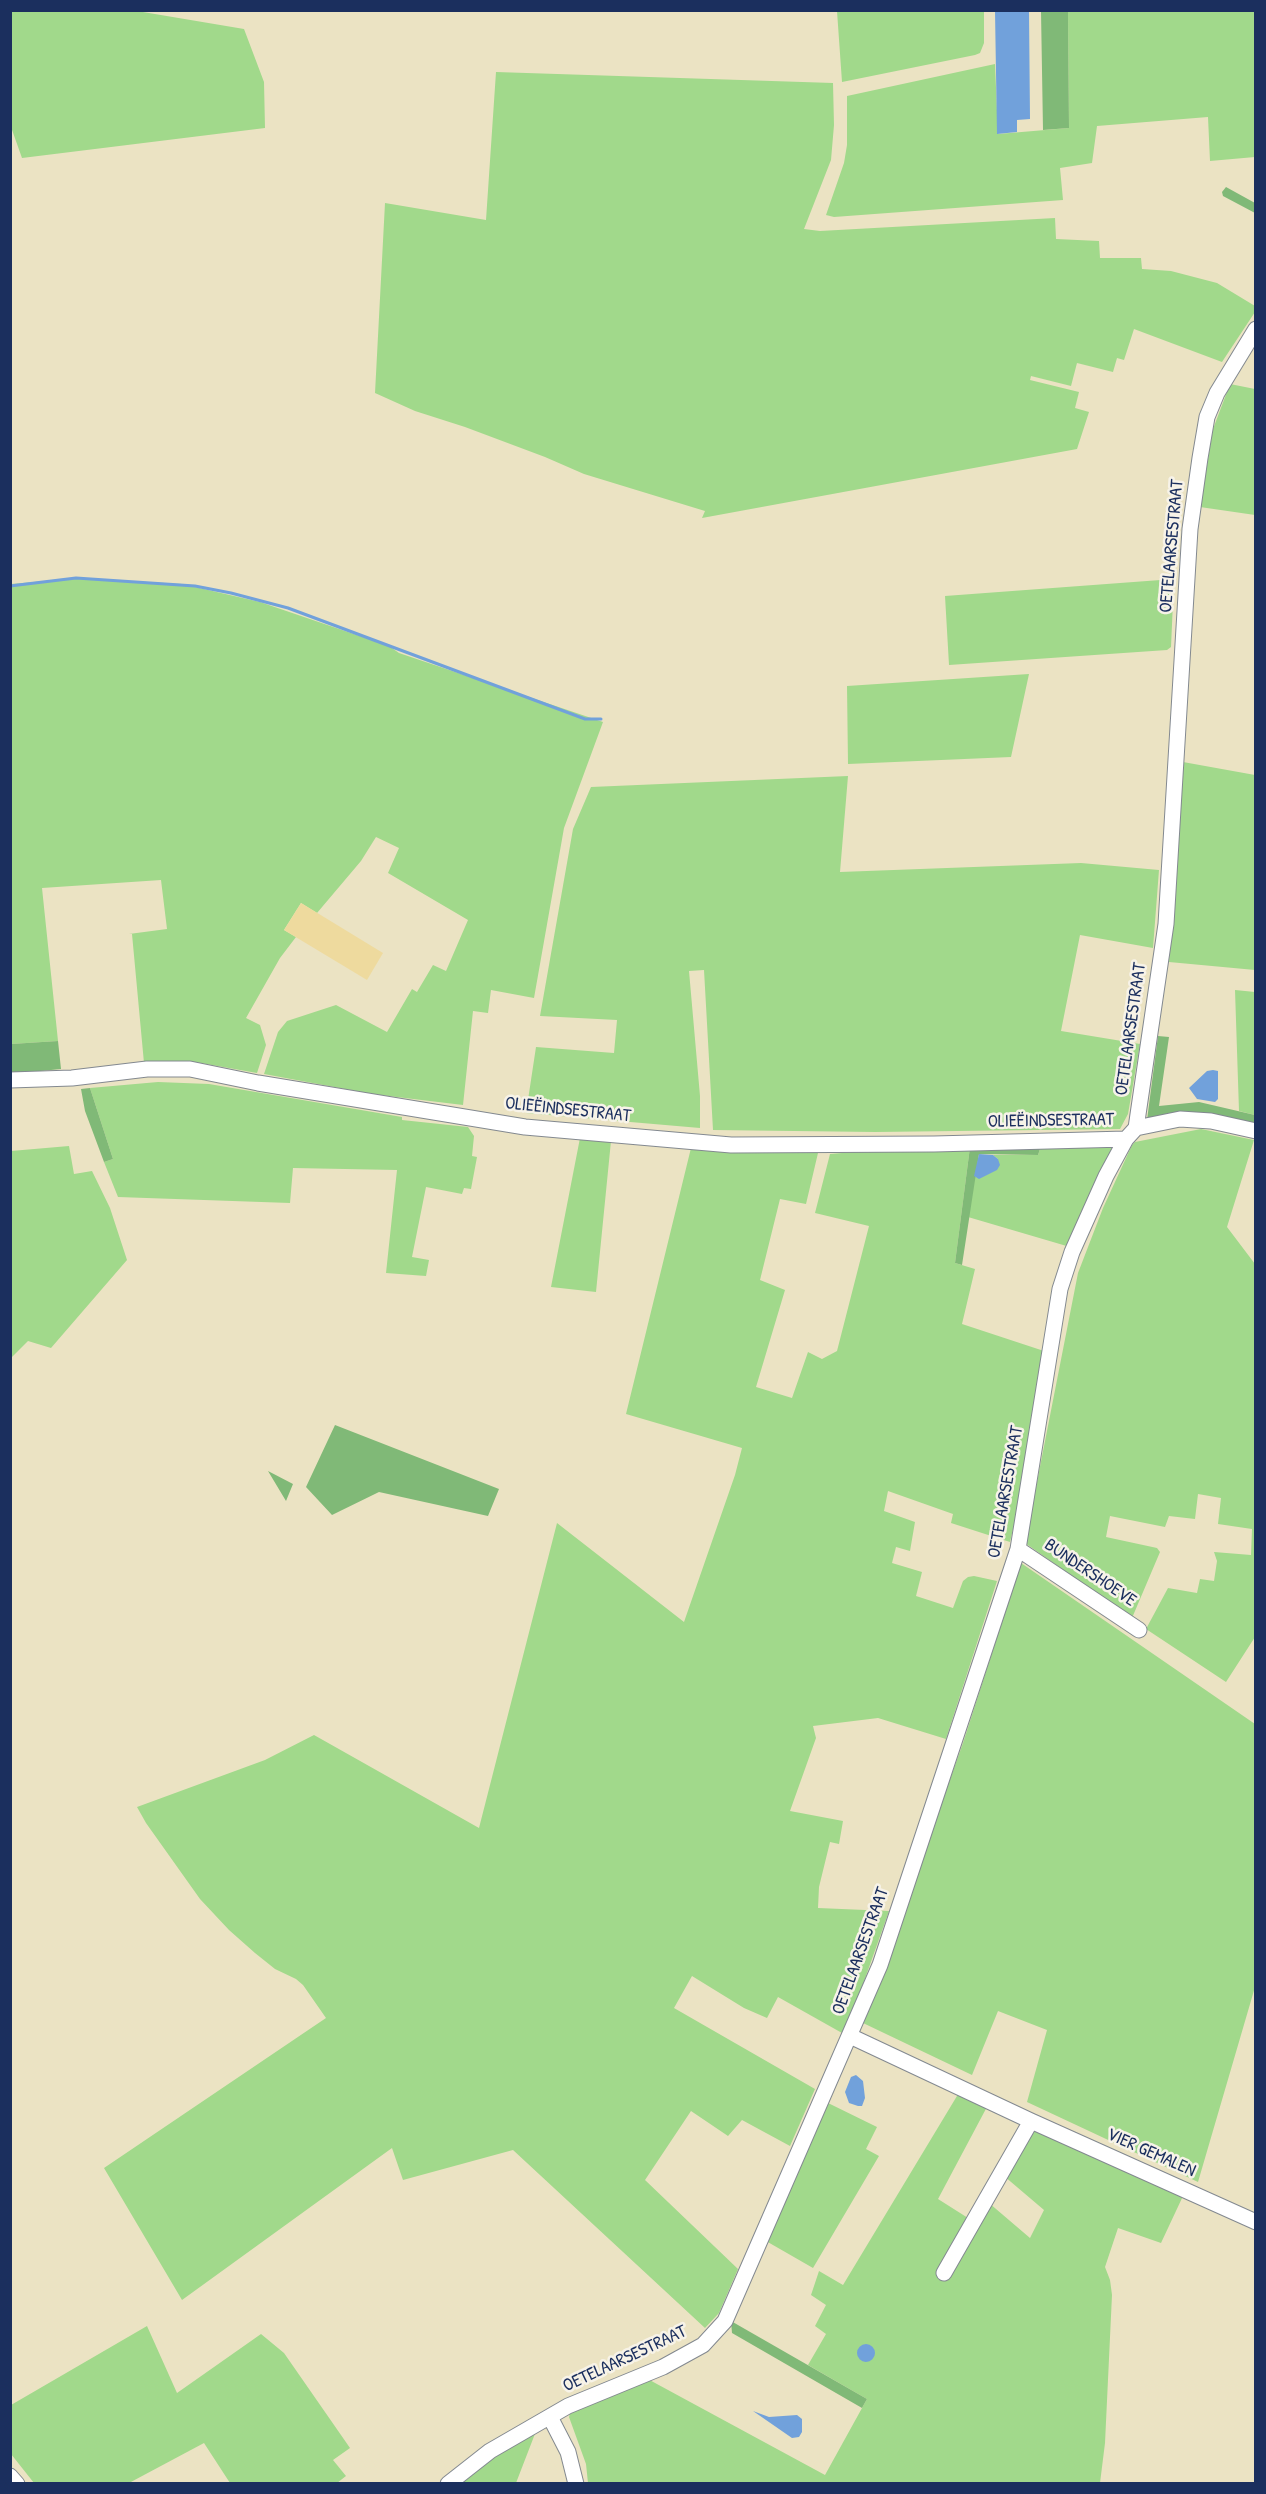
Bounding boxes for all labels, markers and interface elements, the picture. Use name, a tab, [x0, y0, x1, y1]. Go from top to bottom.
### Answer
street label: OETELAARSESTRAAT	[1155, 478, 1189, 614]
street label: OETELAARSESTRAAT	[1111, 961, 1151, 1097]
street label: OLIEËINDSESTRAAT	[504, 1093, 632, 1127]
street label: OLIEËINDSESTRAAT	[988, 1109, 1114, 1133]
street label: OETELAARSESTRAAT	[984, 1424, 1028, 1560]
street label: BUNDERSHOEVE	[1040, 1534, 1140, 1612]
street label: OETELAARSESTRAAT	[828, 1884, 894, 2018]
street label: VIER GEMALEN	[1103, 2124, 1199, 2182]
street label: OETELAARSESTRAAT	[560, 2321, 690, 2397]

